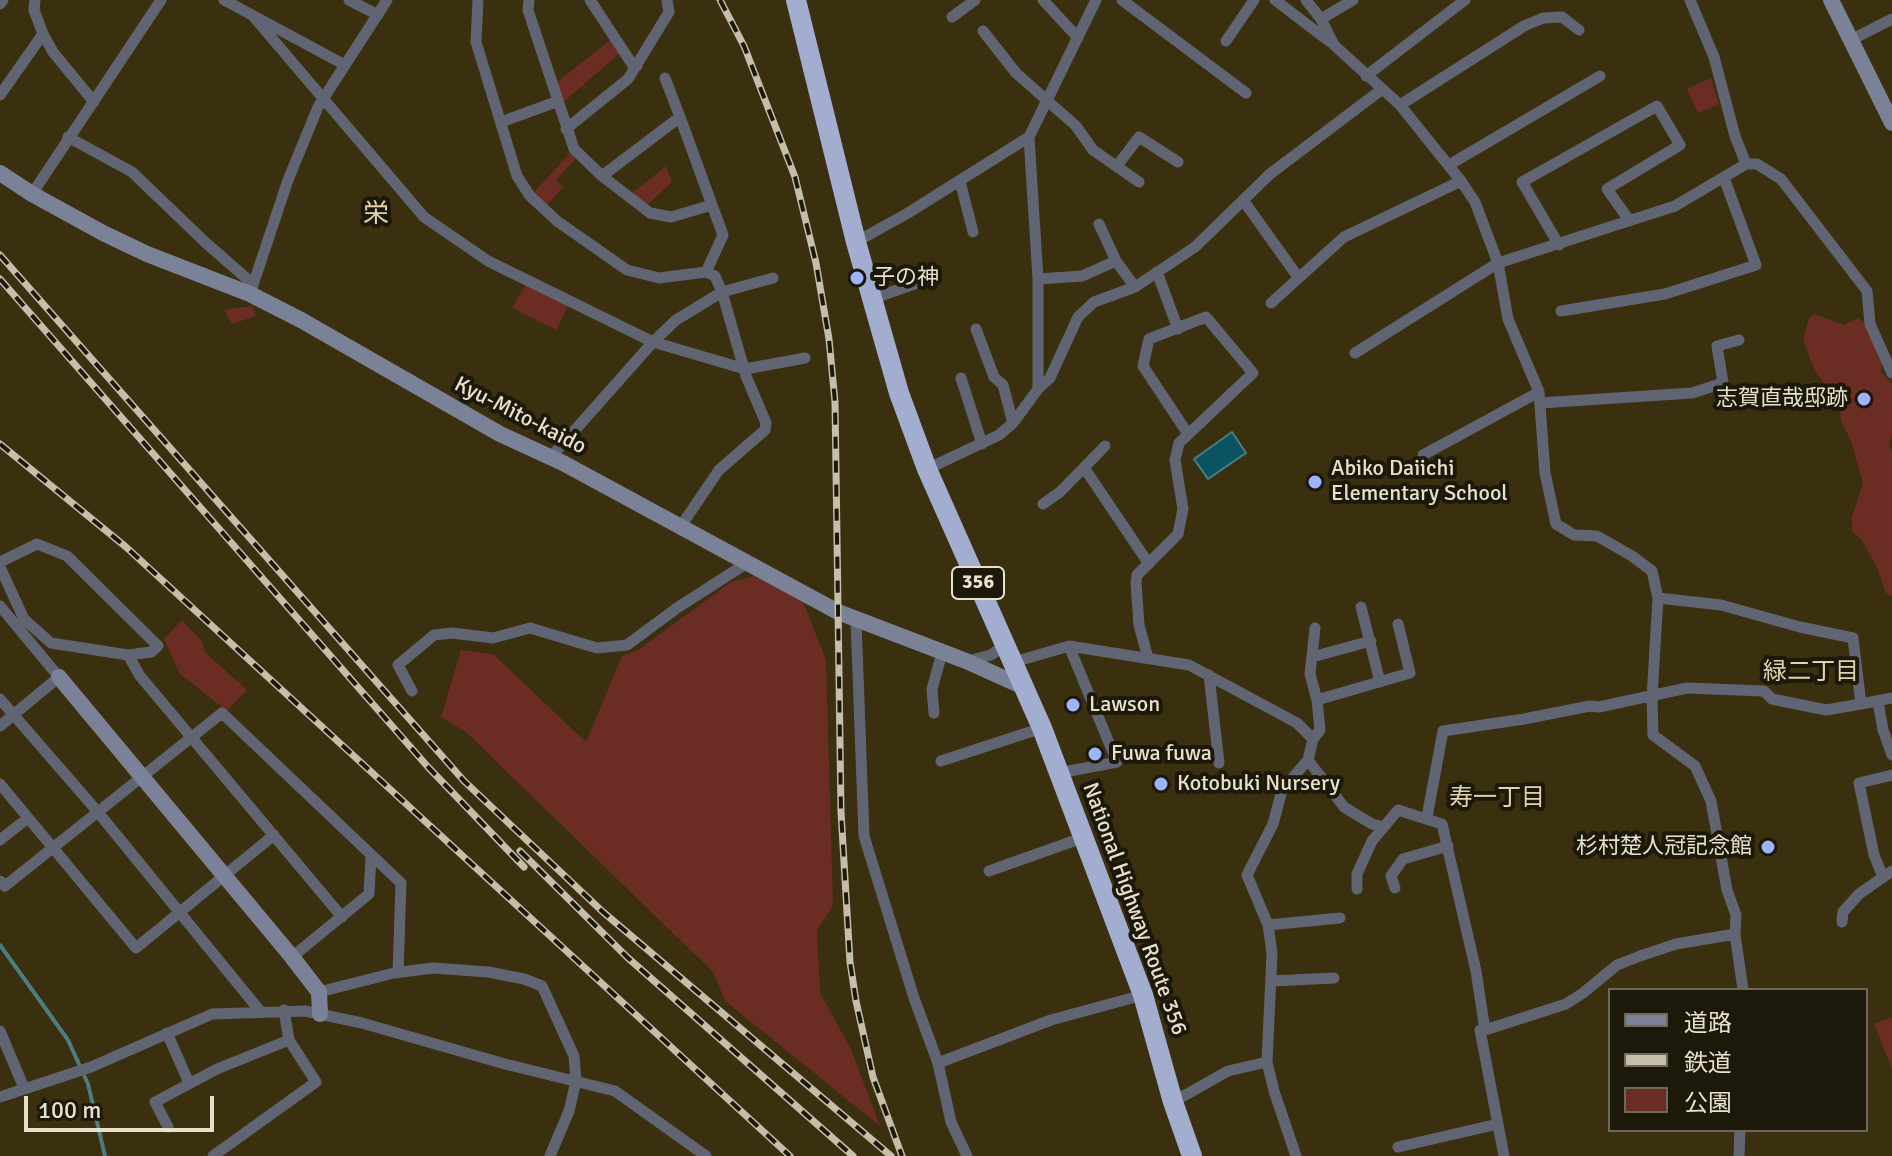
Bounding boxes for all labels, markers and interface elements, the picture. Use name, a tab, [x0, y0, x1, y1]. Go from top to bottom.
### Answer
district label: 栄	[363, 199, 389, 231]
place label: 子の神	[873, 265, 939, 291]
marker: 子の神	[848, 269, 866, 287]
street label: Kyu-Mito-kaido	[450, 371, 590, 461]
place label: 志賀直哉邸跡	[1716, 386, 1848, 412]
marker: 志賀直哉邸跡	[1855, 390, 1873, 408]
place label: Abiko Daiichi Elementary School	[1331, 456, 1508, 508]
marker: Abiko Daiichi Elementary School	[1306, 473, 1324, 491]
road number: 356	[952, 567, 1004, 599]
district label: 緑二丁目	[1763, 659, 1859, 687]
place label: Lawson	[1089, 692, 1160, 718]
marker: Lawson	[1064, 696, 1082, 714]
place label: Fuwa fuwa	[1111, 741, 1212, 767]
marker: Fuwa fuwa	[1086, 745, 1104, 763]
place label: Kotobuki Nursery	[1177, 771, 1340, 797]
marker: Kotobuki Nursery	[1152, 775, 1170, 793]
street label: National Highway Route 356	[1076, 779, 1192, 1039]
district label: 寿一丁目	[1449, 785, 1545, 813]
place label: 杉村楚人冠記念館	[1576, 834, 1752, 860]
marker: 杉村楚人冠記念館	[1759, 838, 1777, 856]
legend	[1608, 988, 1868, 1132]
text: 道路	[1684, 1008, 1732, 1038]
text: 鉄道	[1684, 1048, 1732, 1078]
scale bar	[28, 1080, 218, 1130]
text: 公園	[1684, 1088, 1732, 1118]
text: 100 m	[38, 1095, 101, 1125]

